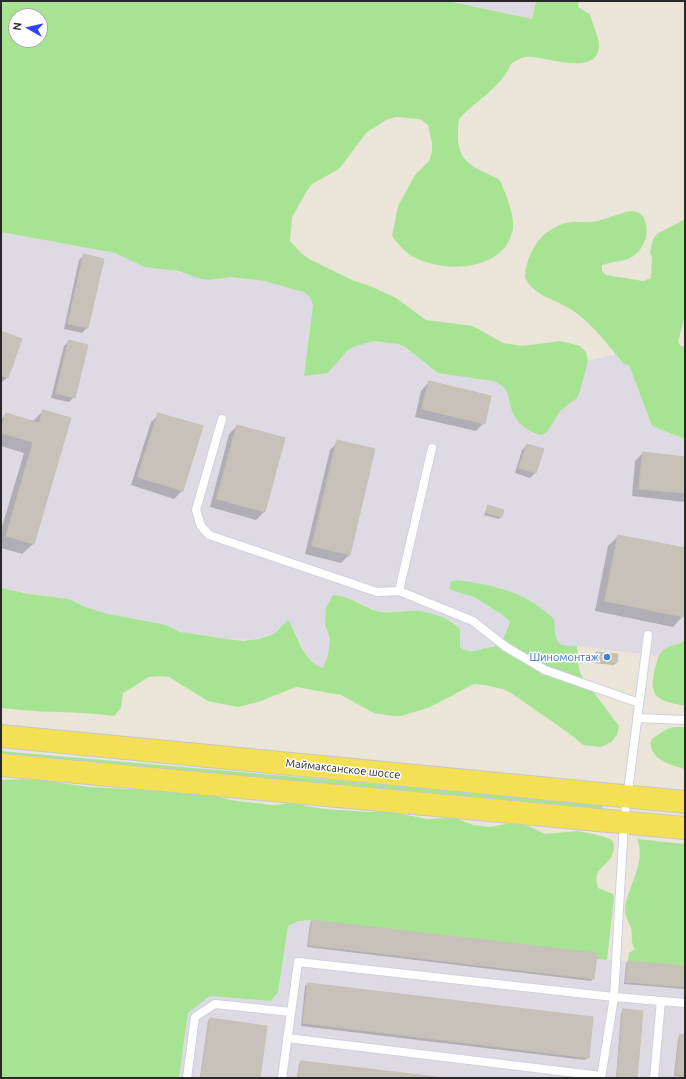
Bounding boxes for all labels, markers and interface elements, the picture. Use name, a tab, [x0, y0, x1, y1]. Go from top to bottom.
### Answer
north arrow	[8, 8, 48, 48]
text: N	[11, 22, 24, 31]
place label: Шиномонтаж	[529, 650, 599, 664]
marker: Шиномонтаж	[602, 652, 612, 662]
street label: Маймаксанское шоссе	[285, 756, 401, 782]

